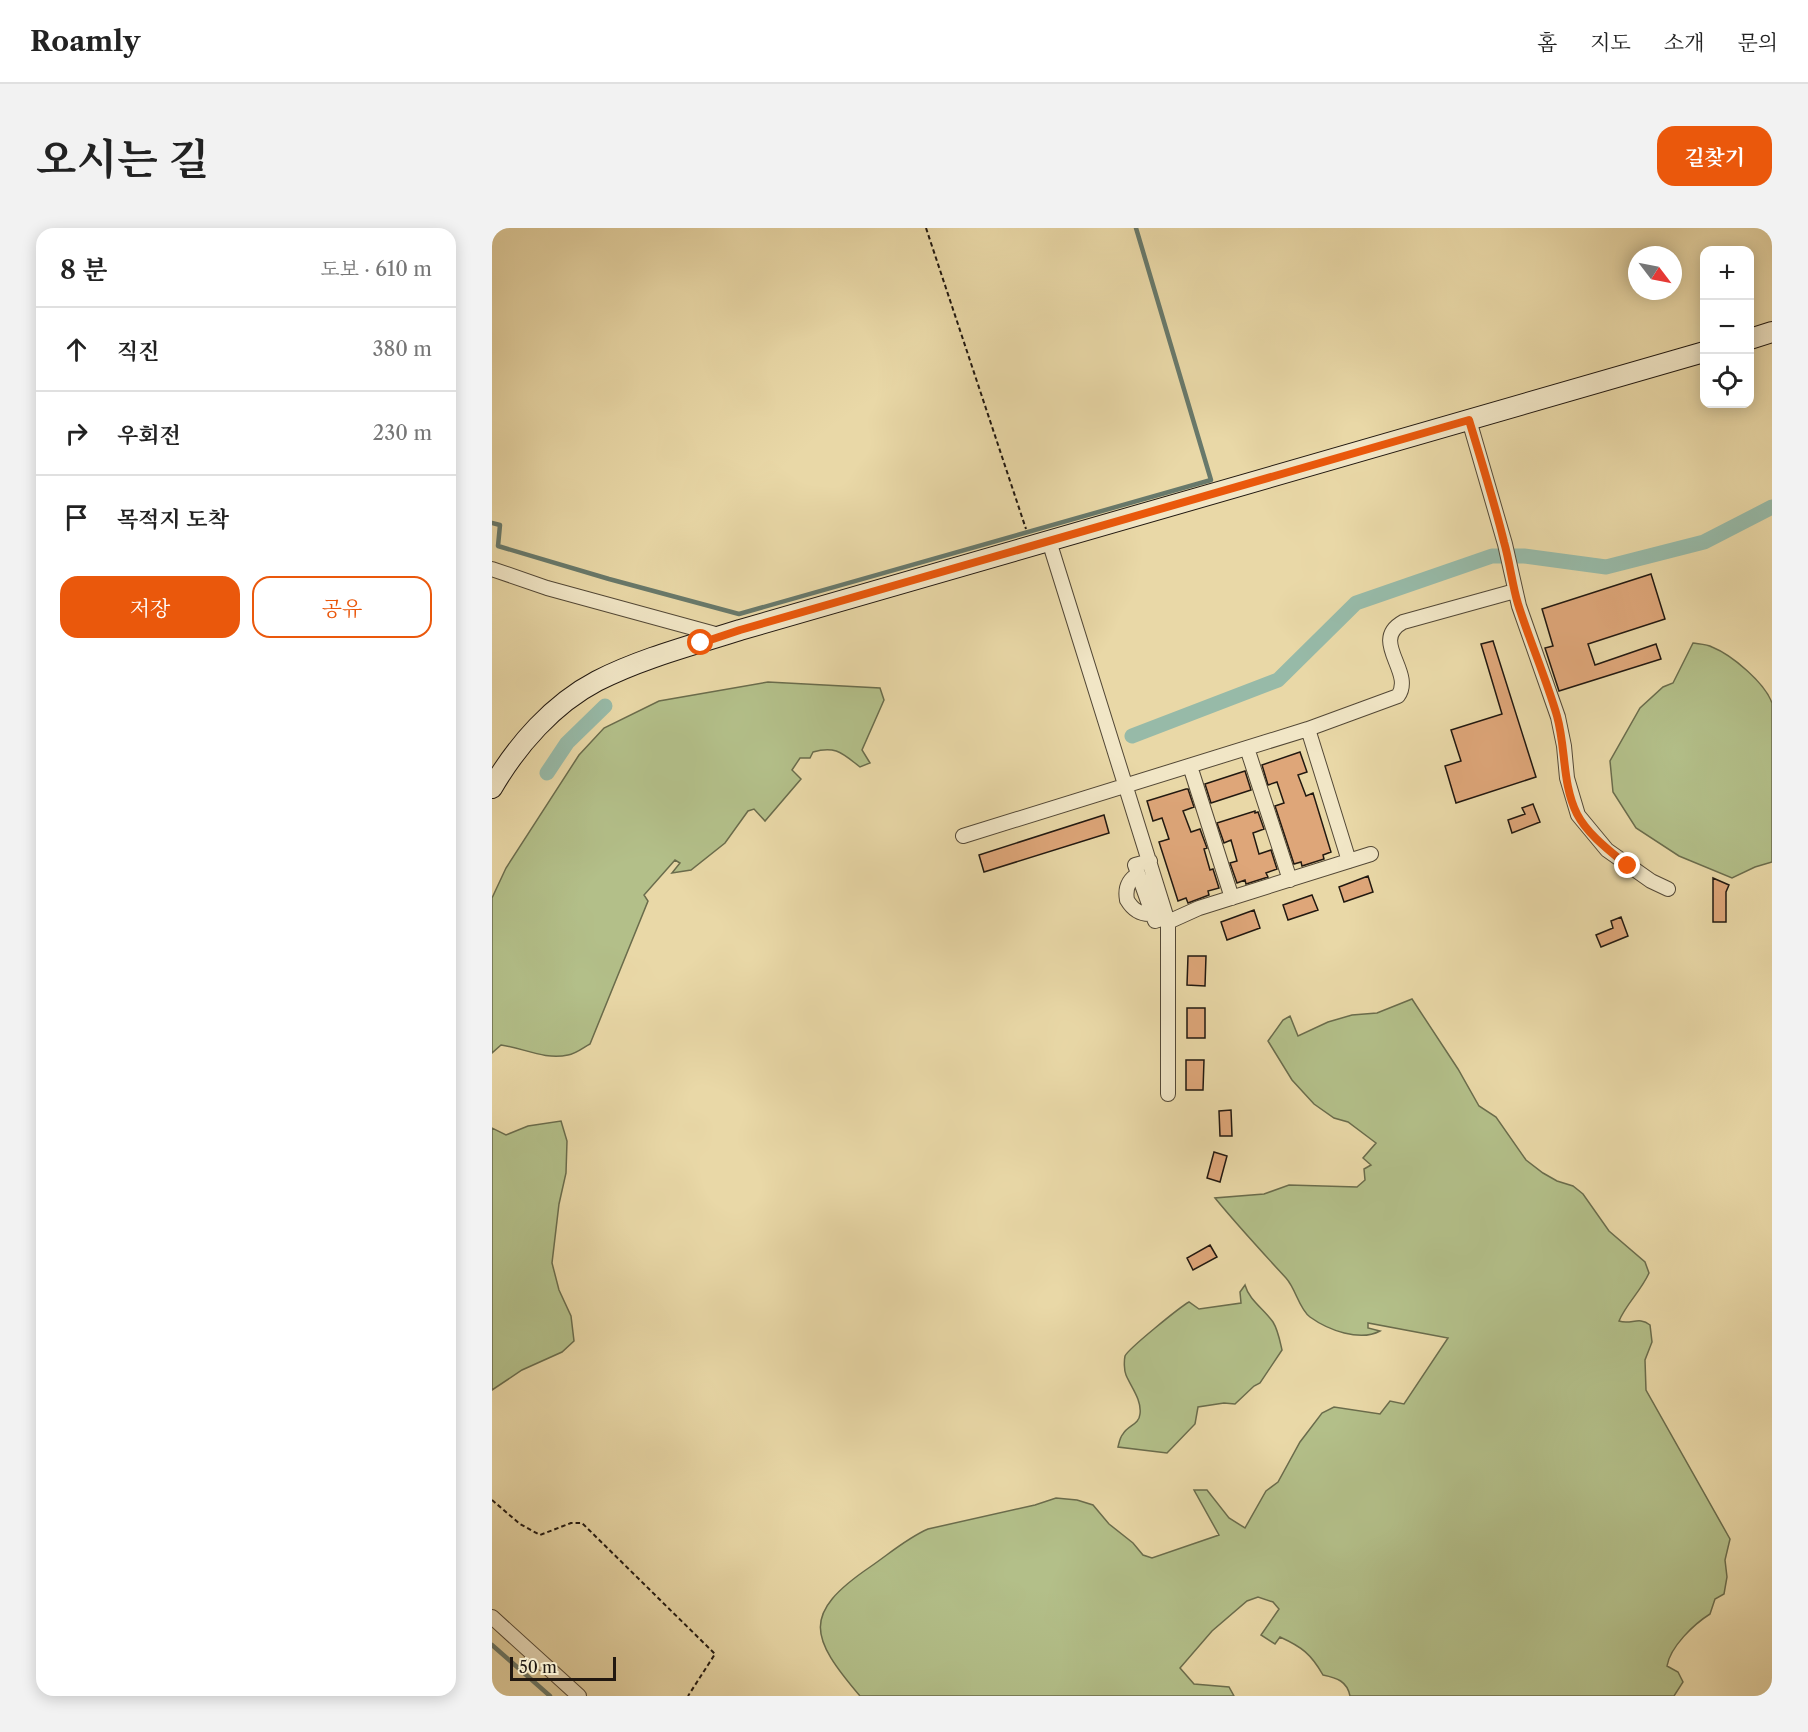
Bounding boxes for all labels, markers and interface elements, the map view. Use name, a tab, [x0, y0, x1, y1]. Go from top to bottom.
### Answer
text: Roamly	[30, 24, 140, 58]
text: 홈	[1537, 30, 1557, 55]
text: 지도	[1590, 30, 1631, 55]
text: 소개	[1664, 30, 1704, 55]
text: 문의	[1737, 30, 1778, 55]
button: 길찾기	[1657, 126, 1772, 186]
text: 오시는 길	[36, 133, 209, 185]
north arrow	[1628, 246, 1682, 300]
map controls	[1700, 246, 1754, 408]
button: +	[1700, 246, 1754, 300]
text: 8 분	[60, 254, 108, 286]
text: 도보 · 610 m	[320, 257, 432, 281]
button: −	[1700, 300, 1754, 354]
icon: ahead	[60, 333, 93, 366]
text: 380 m	[373, 337, 432, 361]
text: 직진	[117, 338, 160, 365]
button: locate	[1700, 354, 1754, 408]
icon: right	[60, 417, 93, 450]
text: 230 m	[373, 421, 432, 445]
text: 우회전	[117, 422, 181, 449]
icon: arrive	[60, 501, 93, 534]
text: 목적지 도착	[117, 506, 229, 533]
button: 저장	[60, 576, 240, 638]
button: 공유	[252, 576, 432, 638]
route start	[687, 629, 713, 655]
route end	[1614, 852, 1640, 878]
scale bar	[510, 1654, 616, 1682]
text: 50 m	[519, 1657, 557, 1677]

